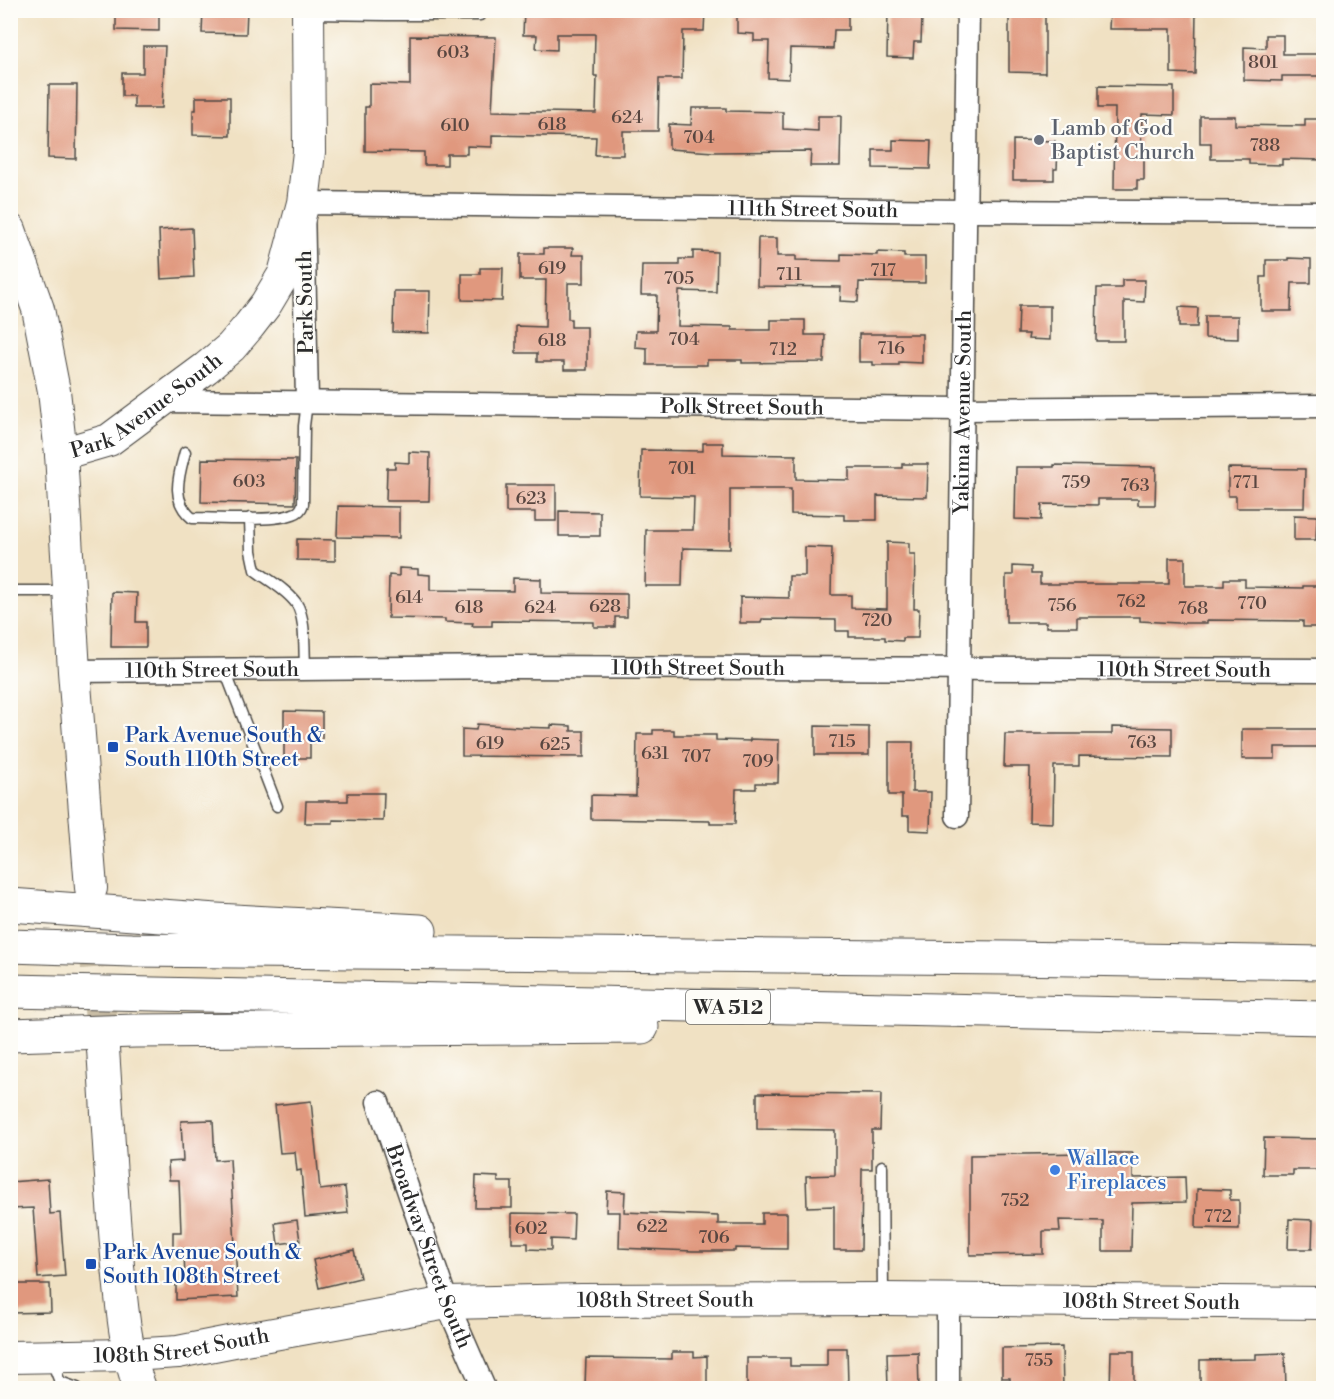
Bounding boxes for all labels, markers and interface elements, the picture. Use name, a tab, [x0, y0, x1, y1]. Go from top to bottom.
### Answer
house number: 603	[437, 41, 469, 64]
house number: 801	[1248, 51, 1278, 74]
house number: 624	[611, 106, 643, 129]
house number: 618	[538, 113, 566, 136]
house number: 610	[440, 114, 470, 137]
place label: Lamb of God Baptist Church	[1050, 116, 1195, 166]
house number: 704	[683, 126, 715, 149]
marker: Lamb of God Baptist Church	[1032, 133, 1046, 147]
house number: 788	[1250, 134, 1280, 157]
street label: 111th Street South	[727, 196, 899, 224]
street label: Park South	[292, 249, 320, 354]
house number: 619	[538, 257, 566, 280]
house number: 717	[870, 259, 896, 282]
house number: 711	[776, 263, 802, 286]
house number: 705	[664, 267, 694, 290]
street label: Yakima Avenue South	[949, 309, 978, 515]
house number: 704	[668, 328, 700, 351]
house number: 618	[538, 329, 566, 352]
house number: 716	[877, 337, 905, 360]
house number: 712	[769, 338, 797, 361]
street label: Park Avenue South	[67, 348, 228, 465]
street label: Polk Street South	[660, 394, 824, 422]
house number: 701	[668, 457, 696, 480]
house number: 603	[233, 470, 265, 493]
house number: 759	[1061, 471, 1091, 494]
house number: 771	[1233, 471, 1260, 494]
house number: 763	[1120, 474, 1150, 497]
house number: 623	[515, 487, 547, 510]
house number: 614	[395, 586, 423, 609]
house number: 762	[1116, 590, 1146, 613]
house number: 770	[1237, 592, 1267, 615]
house number: 756	[1047, 594, 1077, 617]
house number: 628	[589, 595, 621, 618]
house number: 618	[455, 596, 483, 619]
house number: 624	[524, 596, 556, 619]
house number: 768	[1178, 597, 1208, 620]
house number: 720	[861, 609, 893, 632]
street label: 110th Street South	[611, 655, 786, 682]
street label: 110th Street South	[125, 657, 300, 685]
street label: 110th Street South	[1097, 657, 1272, 684]
place label: Park Avenue South & South 110th Street	[125, 723, 324, 773]
house number: 715	[828, 730, 856, 753]
house number: 763	[1127, 731, 1157, 754]
house number: 619	[476, 732, 504, 755]
house number: 625	[539, 733, 571, 756]
marker: Park Avenue South & South 110th Street	[106, 740, 120, 754]
house number: 631	[641, 742, 669, 765]
house number: 707	[681, 745, 711, 768]
house number: 709	[742, 750, 774, 773]
road number: WA 512	[686, 990, 770, 1024]
street label: Broadway Street South	[379, 1140, 477, 1353]
place label: Wallace Fireplaces	[1066, 1146, 1166, 1196]
marker: Wallace Fireplaces	[1048, 1163, 1062, 1177]
house number: 752	[1001, 1189, 1029, 1212]
house number: 772	[1204, 1205, 1232, 1228]
house number: 622	[636, 1215, 668, 1238]
house number: 602	[515, 1217, 547, 1240]
house number: 706	[698, 1226, 730, 1249]
place label: Park Avenue South & South 108th Street	[103, 1240, 302, 1290]
marker: Park Avenue South & South 108th Street	[84, 1257, 98, 1271]
street label: 108th Street South	[577, 1287, 755, 1314]
street label: 108th Street South	[1063, 1289, 1241, 1316]
street label: 108th Street South	[93, 1323, 272, 1370]
house number: 755	[1025, 1349, 1053, 1372]

